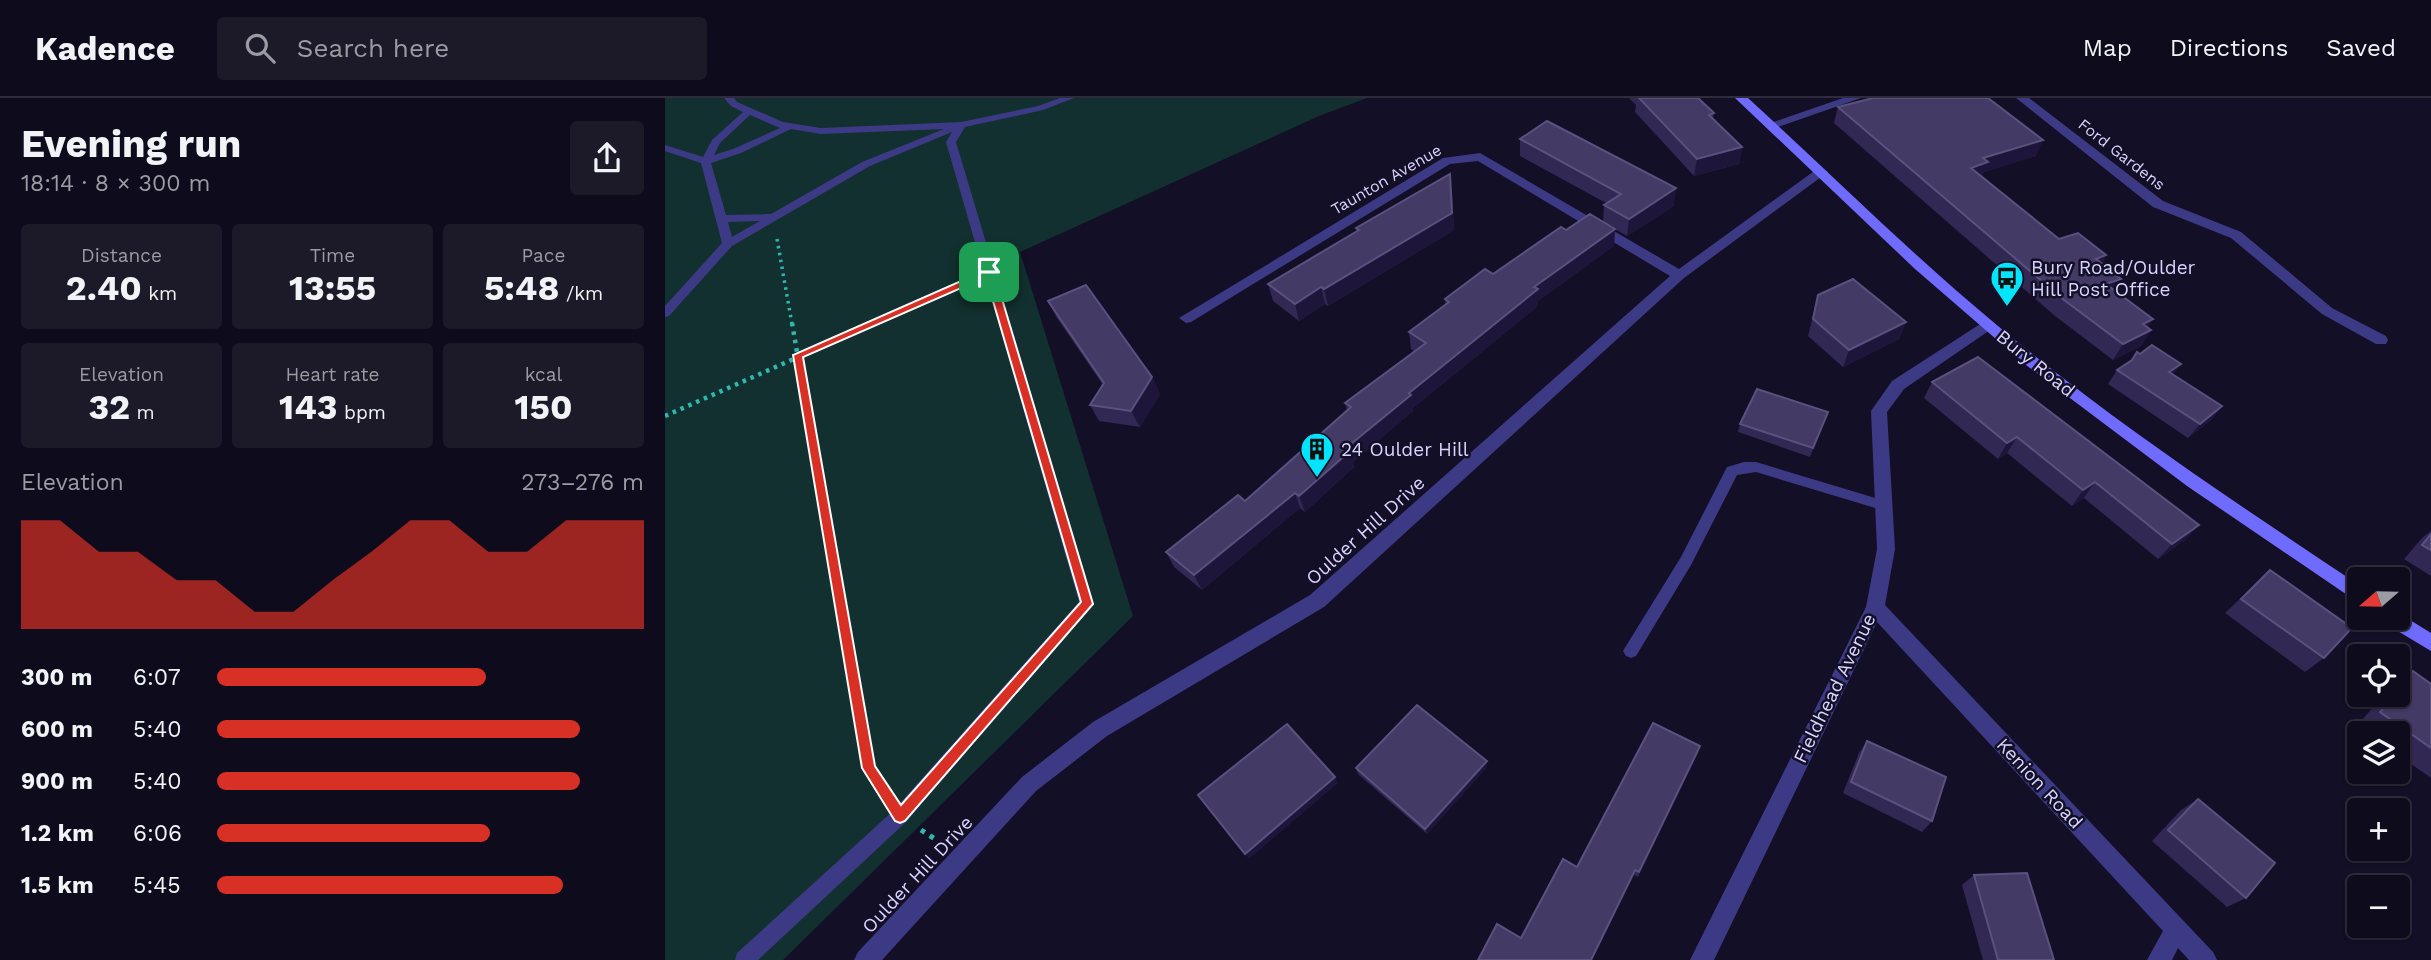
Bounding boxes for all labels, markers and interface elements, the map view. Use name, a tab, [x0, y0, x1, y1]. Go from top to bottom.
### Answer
search box	[217, 17, 707, 80]
text: Kadence	[35, 29, 175, 68]
icon: search	[241, 29, 279, 67]
text: Search here	[297, 33, 449, 63]
text: Map	[2083, 34, 2132, 62]
text: Directions	[2170, 34, 2288, 62]
text: Saved	[2326, 34, 2396, 62]
street label: Ford Gardens	[2075, 115, 2169, 194]
button: share	[570, 121, 644, 195]
text: Evening run	[21, 122, 241, 166]
street label: Taunton Avenue	[1328, 140, 1445, 219]
text: 18:14 · 8 × 300 m	[21, 170, 210, 197]
pin	[959, 242, 1019, 302]
text: Distance	[81, 244, 162, 267]
text: Time	[310, 244, 355, 267]
text: Pace	[522, 244, 565, 267]
icon: arrive	[970, 253, 1008, 291]
place label: Bury Road/Oulder Hill Post Office	[2031, 256, 2196, 301]
bus stop icon: Bury Road/Oulder Hill Post Office	[1988, 259, 2026, 308]
text: 2.40	[66, 267, 142, 309]
text: 13:55	[289, 267, 376, 309]
text: 5:48	[484, 267, 559, 309]
text: km	[142, 282, 177, 305]
text: /km	[559, 282, 603, 305]
street label: Bury Road	[1992, 325, 2079, 402]
text: Elevation	[79, 363, 164, 386]
text: Heart rate	[286, 363, 379, 386]
text: kcal	[525, 363, 562, 386]
text: 32	[88, 386, 130, 428]
text: 143	[279, 386, 338, 428]
text: 150	[514, 386, 573, 428]
text: m	[130, 401, 155, 424]
text: bpm	[338, 401, 386, 424]
building icon: 24 Oulder Hill	[1298, 430, 1336, 479]
place label: 24 Oulder Hill	[1341, 438, 1469, 461]
text: Elevation	[21, 469, 124, 496]
text: 273–276 m	[521, 469, 644, 496]
street label: Oulder Hill Drive	[1301, 471, 1430, 590]
north arrow	[2347, 567, 2410, 630]
map controls	[2347, 567, 2410, 938]
street label: Fieldhead Avenue	[1788, 610, 1881, 767]
button: locate	[2347, 644, 2410, 707]
text: 300 m	[21, 664, 92, 691]
text: 6:07	[133, 664, 181, 691]
text: 600 m	[21, 716, 93, 743]
text: 5:40	[133, 716, 182, 743]
button: layers	[2347, 721, 2410, 784]
street label: Kenion Road	[1992, 733, 2087, 833]
text: 900 m	[21, 768, 93, 795]
text: 5:40	[133, 768, 182, 795]
button: +	[2347, 798, 2410, 861]
street label: Oulder Hill Drive	[857, 811, 978, 938]
text: 1.2 km	[21, 820, 94, 847]
text: 6:06	[133, 820, 182, 847]
text: 1.5 km	[21, 872, 94, 899]
text: 5:45	[133, 872, 181, 899]
button: −	[2347, 875, 2410, 938]

